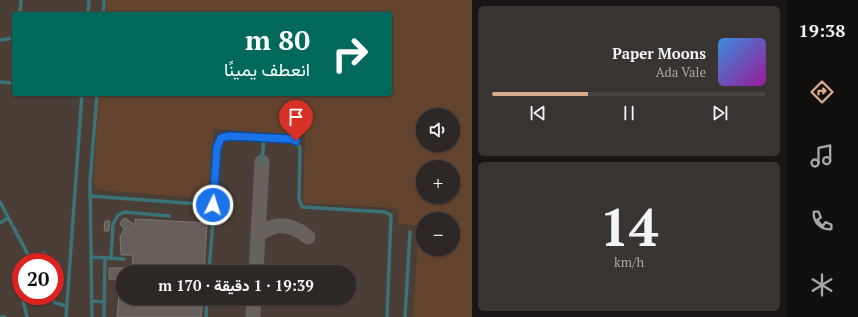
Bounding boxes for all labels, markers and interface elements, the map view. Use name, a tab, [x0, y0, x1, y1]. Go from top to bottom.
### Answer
text: 19:38	[799, 18, 845, 42]
text: 80 m	[245, 21, 310, 58]
icon: right	[324, 28, 376, 80]
text: Paper Moons	[612, 43, 706, 63]
text: انعطف يمينًا	[224, 57, 310, 81]
text: Ada Vale	[656, 63, 706, 81]
icon: directions	[808, 78, 836, 106]
pin	[279, 100, 313, 141]
icon: previous	[527, 102, 549, 124]
icon: pause	[618, 102, 640, 124]
icon: next	[709, 102, 731, 124]
icon: arrive	[285, 106, 307, 128]
map controls	[416, 108, 460, 256]
button: sound	[416, 108, 460, 152]
icon: music	[808, 142, 836, 170]
button: +	[416, 160, 460, 204]
position arrow	[192, 184, 234, 226]
text: 14	[600, 192, 658, 261]
icon: phone	[808, 207, 836, 235]
button: −	[416, 212, 460, 256]
speed limit sign: 20	[12, 253, 64, 305]
text: km/h	[614, 253, 644, 271]
icon: climate	[808, 271, 836, 299]
text: 19:39 · 1 دقيقة · 170 m	[158, 275, 314, 295]

